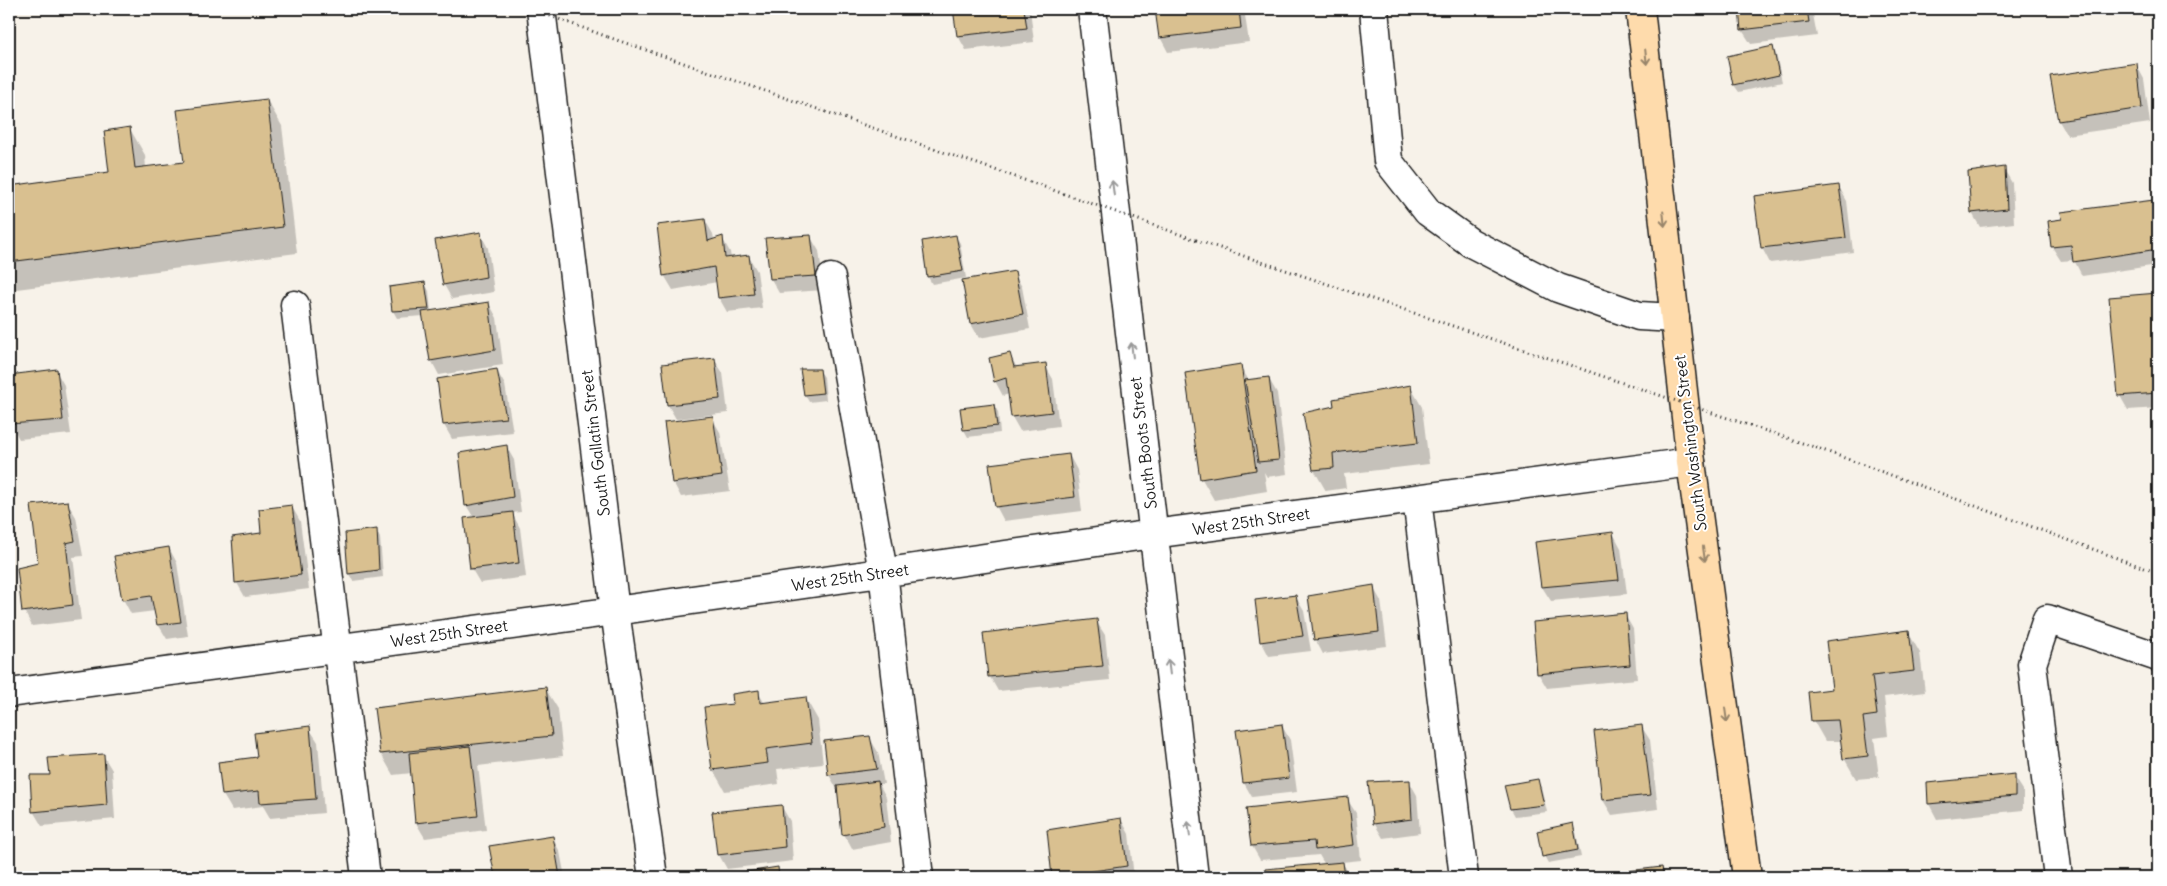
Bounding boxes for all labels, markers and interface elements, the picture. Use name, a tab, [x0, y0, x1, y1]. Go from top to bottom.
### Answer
one-way arrow	[1641, 49, 1651, 65]
one-way arrow	[1108, 181, 1118, 197]
one-way arrow	[1659, 210, 1669, 226]
one-way arrow	[1127, 342, 1137, 358]
street label: South Washington Street	[1669, 353, 1711, 532]
street label: South Gallatin Street	[576, 368, 614, 517]
street label: South Boots Street	[1125, 375, 1161, 510]
street label: West 25th Street	[1191, 503, 1311, 539]
one-way arrow	[1699, 545, 1709, 561]
street label: West 25th Street	[790, 559, 910, 595]
street label: West 25th Street	[389, 615, 509, 651]
one-way arrow	[1164, 660, 1174, 676]
one-way arrow	[1721, 707, 1731, 723]
one-way arrow	[1184, 821, 1194, 837]

